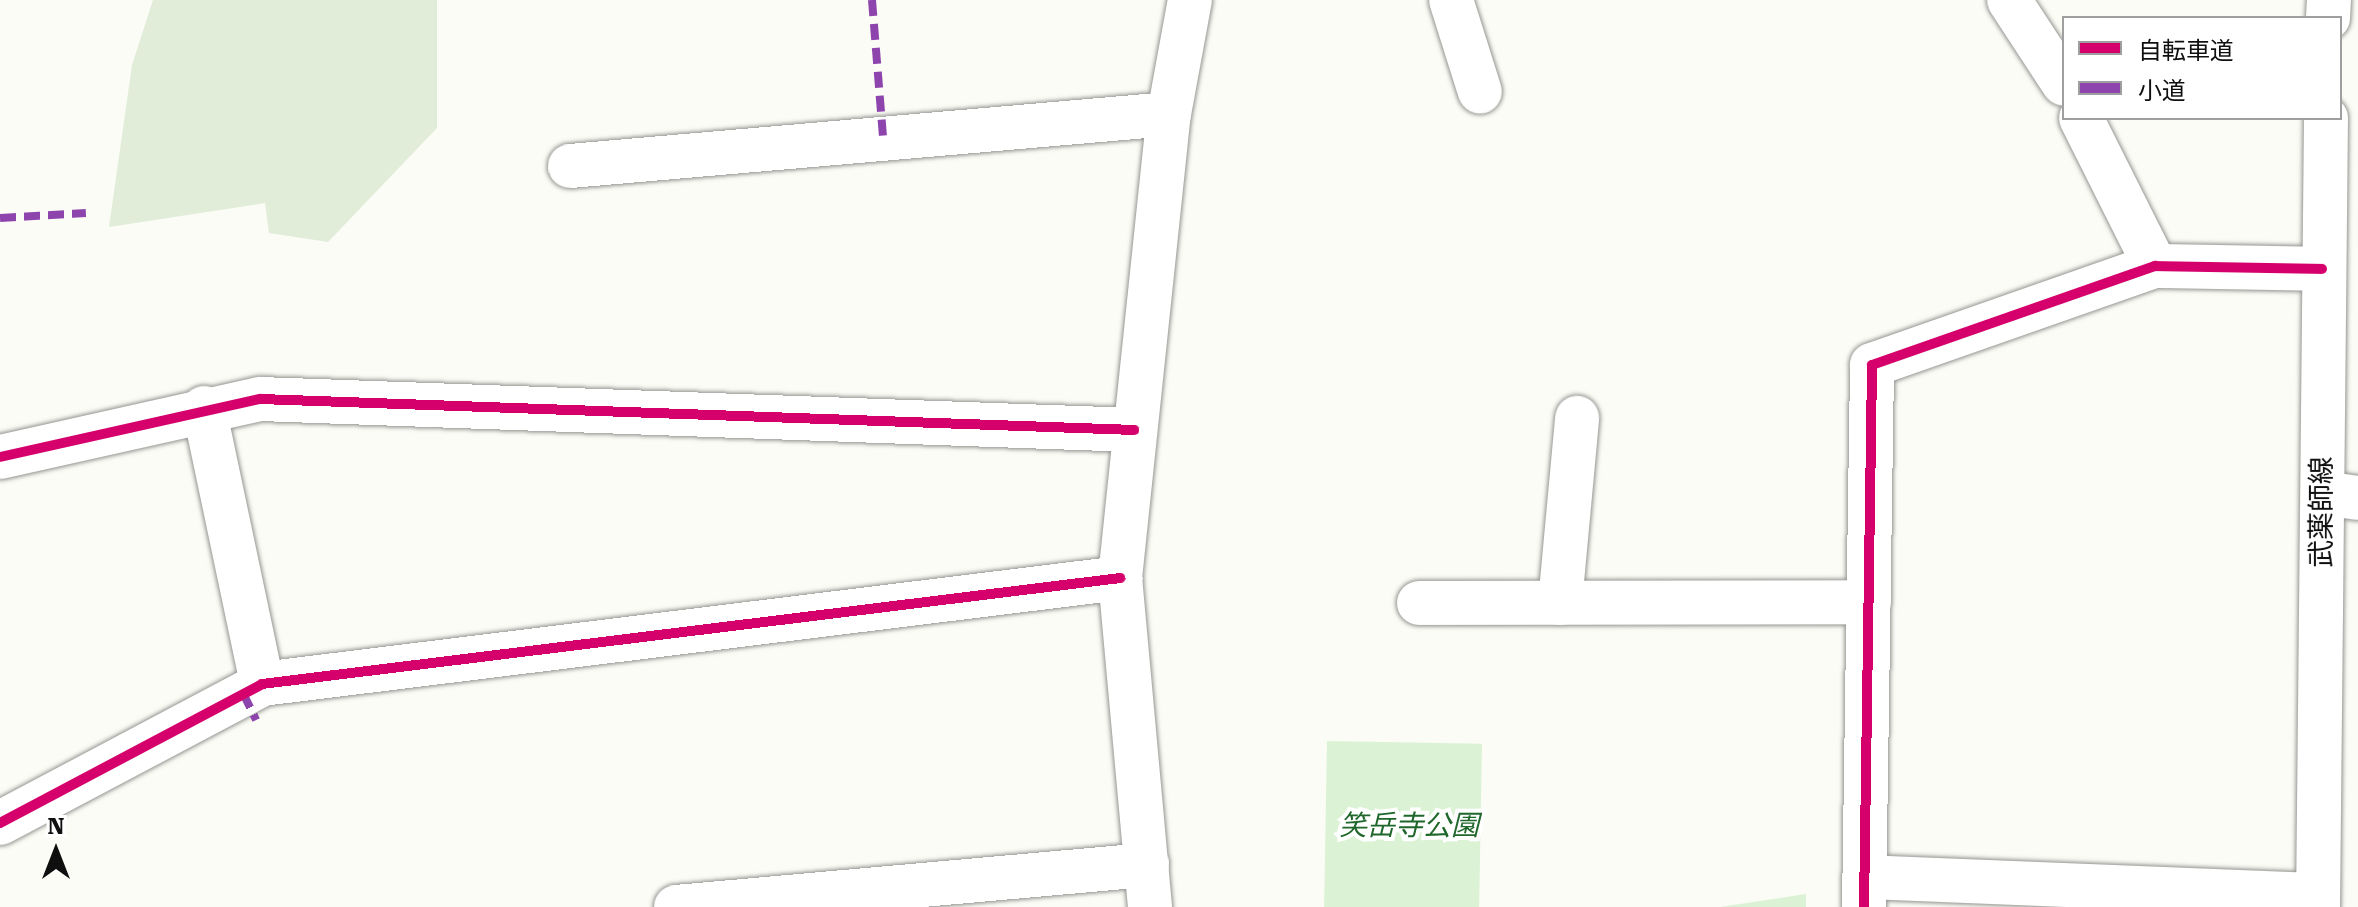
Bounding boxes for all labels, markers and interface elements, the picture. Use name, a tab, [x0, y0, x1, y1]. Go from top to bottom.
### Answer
legend	[2062, 16, 2342, 120]
text: 自転車道	[2138, 37, 2234, 65]
text: 小道	[2138, 77, 2186, 105]
street label: 武薬師線	[2305, 456, 2339, 568]
park label: 笑岳寺公園	[1339, 809, 1479, 843]
north arrow	[16, 811, 96, 891]
text: N	[48, 814, 64, 839]

